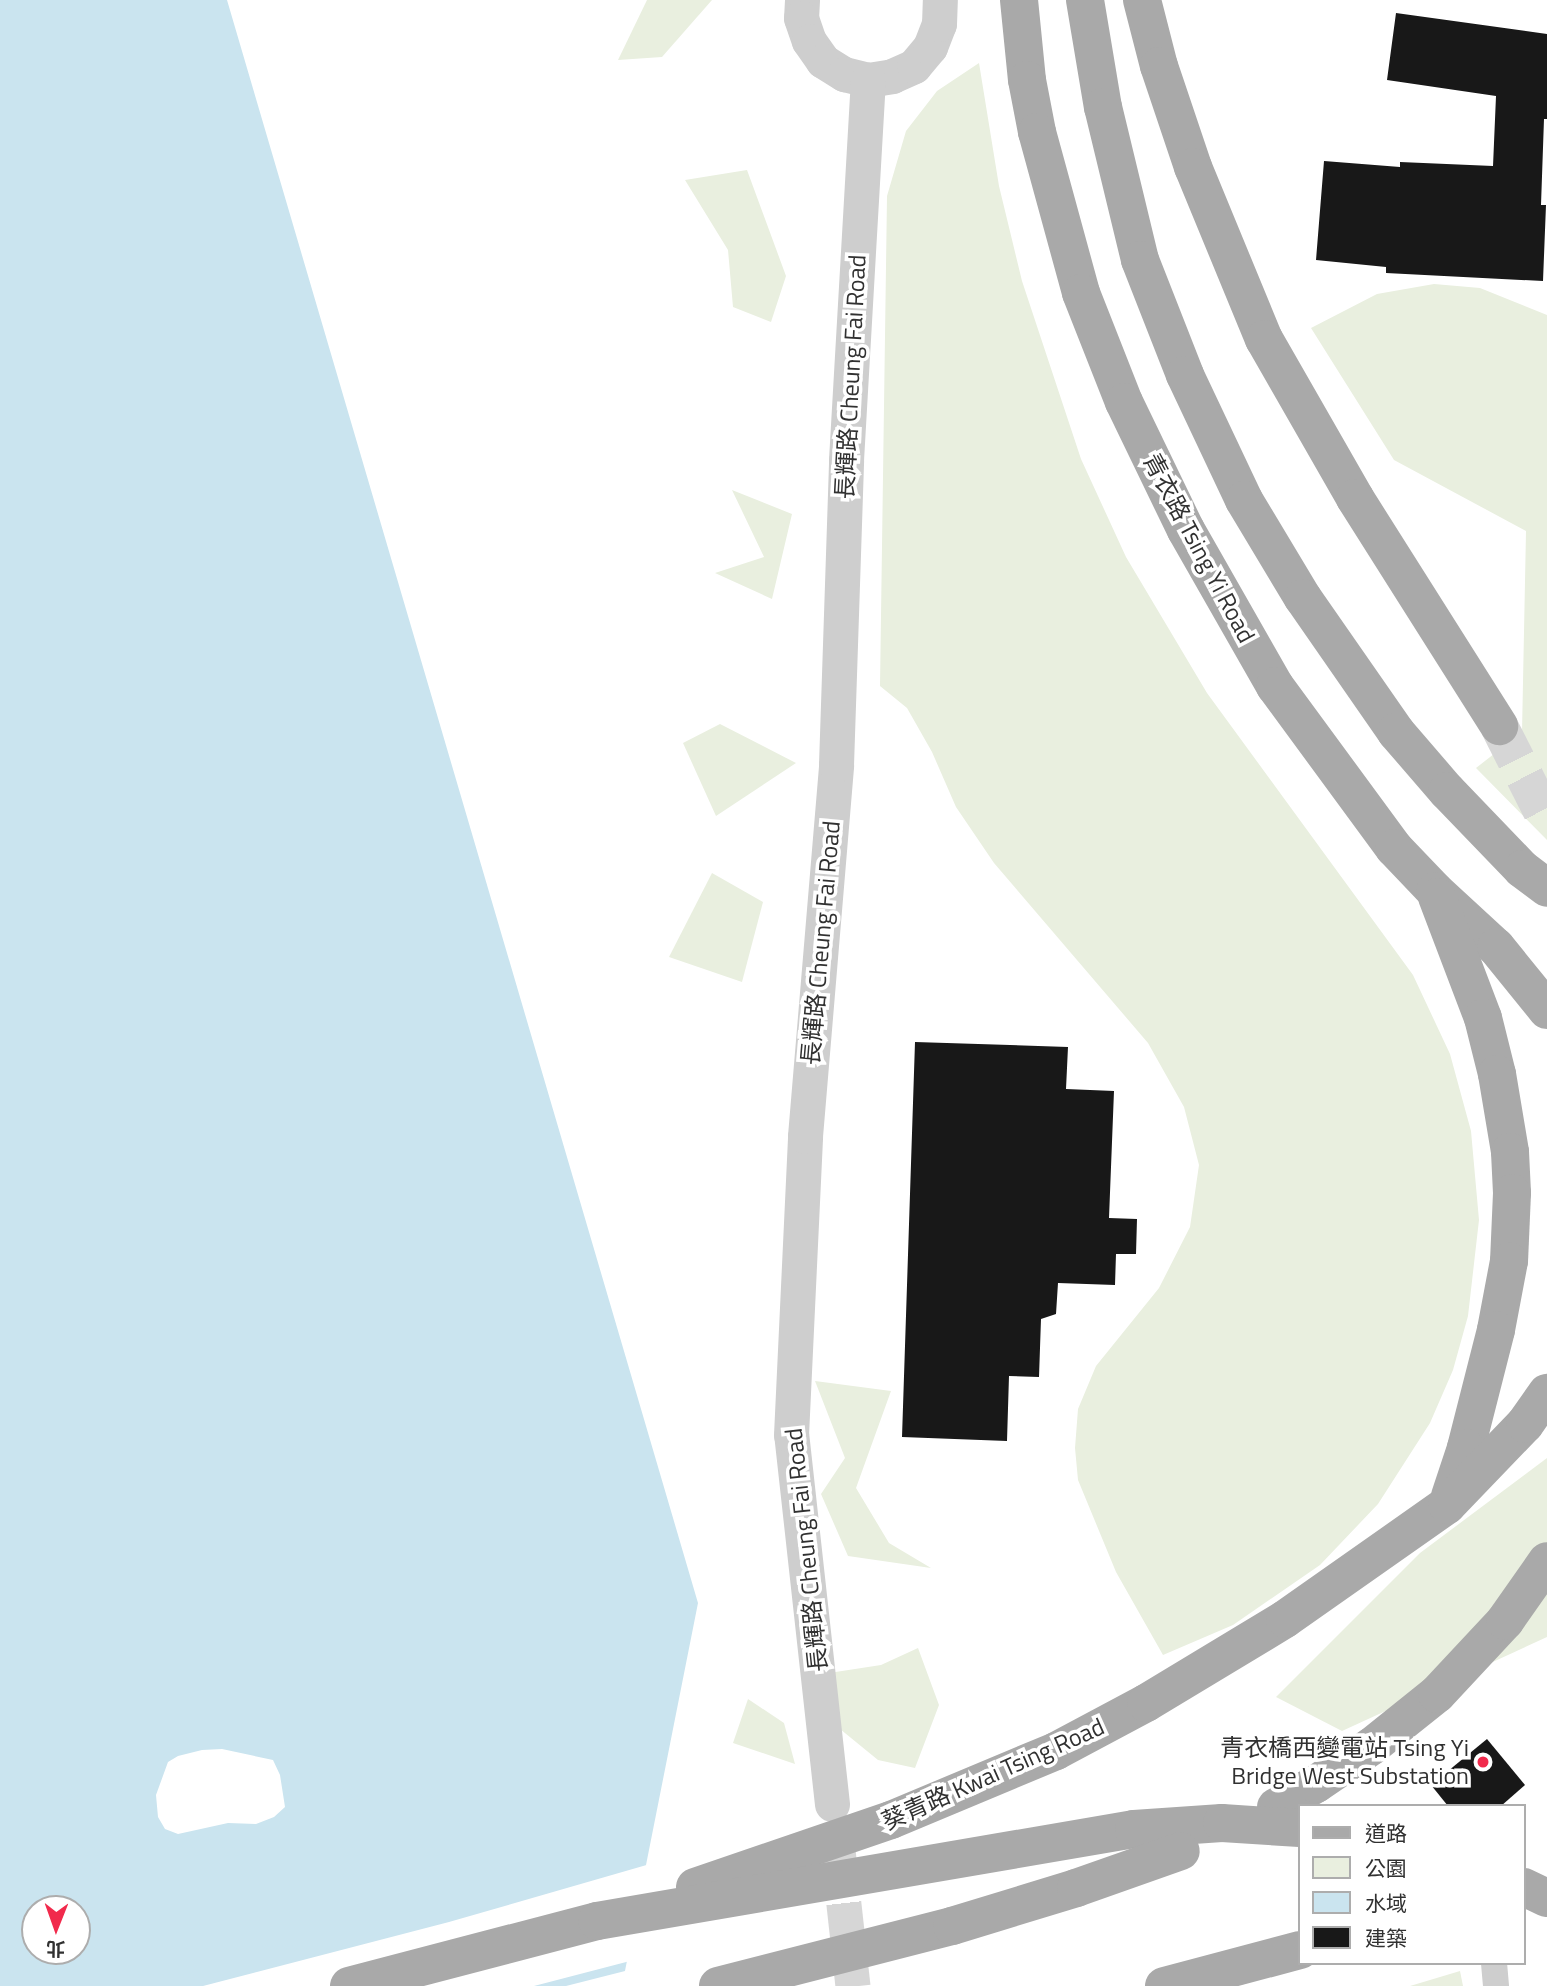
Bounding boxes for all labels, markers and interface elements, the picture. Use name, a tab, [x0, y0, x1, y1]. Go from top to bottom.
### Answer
street label: 長輝路 Cheung Fai Road	[830, 254, 872, 500]
street label: 青衣路 Tsing Yi Road	[1137, 448, 1261, 648]
street label: 長輝路 Cheung Fai Road	[796, 820, 846, 1066]
street label: 長輝路 Cheung Fai Road	[779, 1427, 833, 1673]
street label: 葵青路 Kwai Tsing Road	[877, 1712, 1109, 1836]
place label: 青衣橋西變電站 Tsing Yi Bridge West Substation	[1220, 1734, 1469, 1790]
marker: 青衣橋西變電站 Tsing Yi Bridge West Substation	[1475, 1754, 1491, 1770]
legend	[1298, 1804, 1526, 1965]
text: 道路	[1365, 1817, 1407, 1849]
text: 公園	[1365, 1852, 1407, 1884]
text: 水域	[1365, 1887, 1407, 1919]
north arrow	[21, 1895, 91, 1965]
text: 建築	[1365, 1922, 1407, 1954]
text: 北	[46, 1935, 65, 1964]

